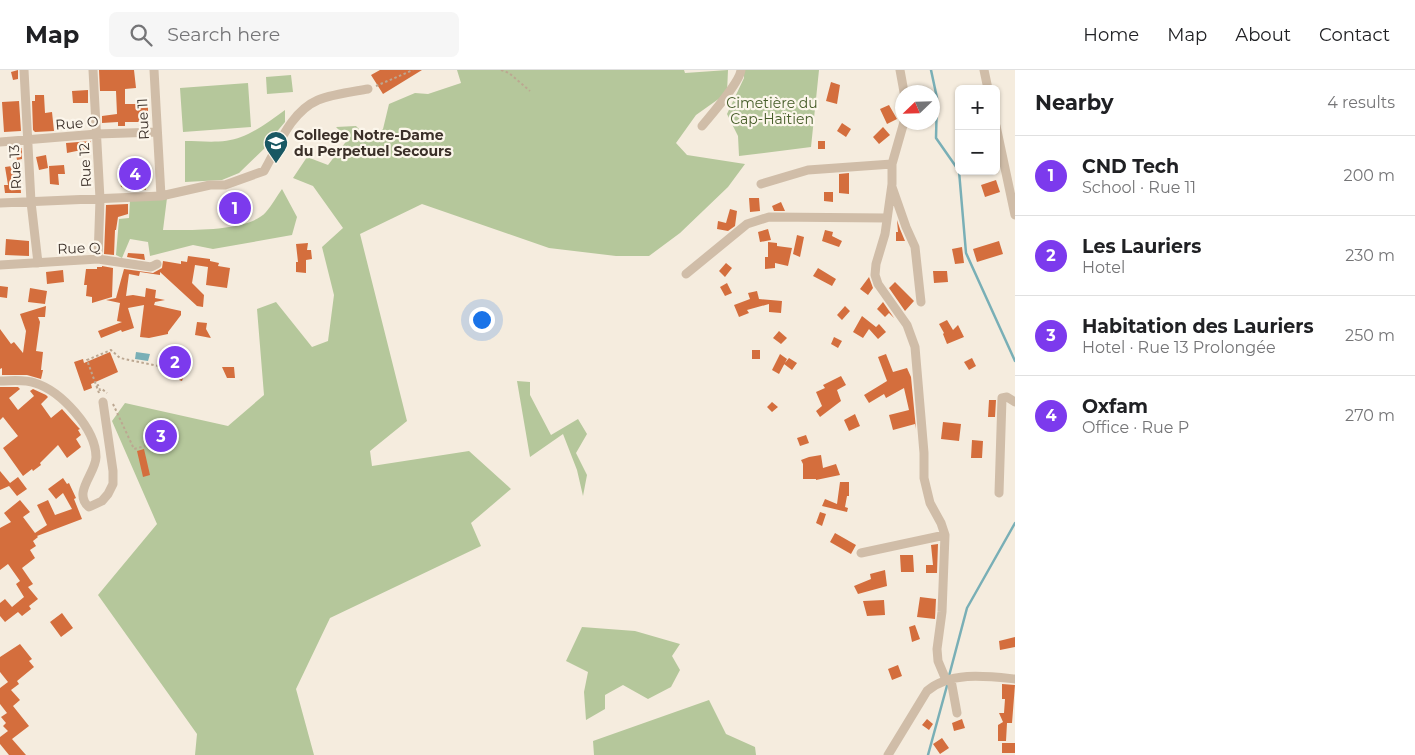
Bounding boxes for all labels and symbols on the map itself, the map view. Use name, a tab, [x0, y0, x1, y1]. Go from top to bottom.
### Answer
north arrow	[895, 85, 940, 130]
park label: Cimetière du Cap-Haïtien	[726, 94, 818, 128]
street label: Rue 11	[133, 98, 153, 140]
street label: Rue O	[55, 112, 100, 134]
place label: College Notre-Dame du Perpetuel Secours	[294, 126, 452, 160]
school or university icon: College Notre-Dame du Perpetuel Secours	[263, 130, 289, 164]
street label: Rue 12	[75, 142, 95, 188]
street label: Rue 13	[5, 144, 25, 190]
pin: 4	[119, 155, 151, 193]
pin: 1	[219, 189, 251, 227]
street label: Rue Q	[57, 238, 101, 258]
your location	[469, 307, 495, 333]
pin: 2	[159, 343, 191, 381]
pin: 3	[145, 417, 177, 455]

